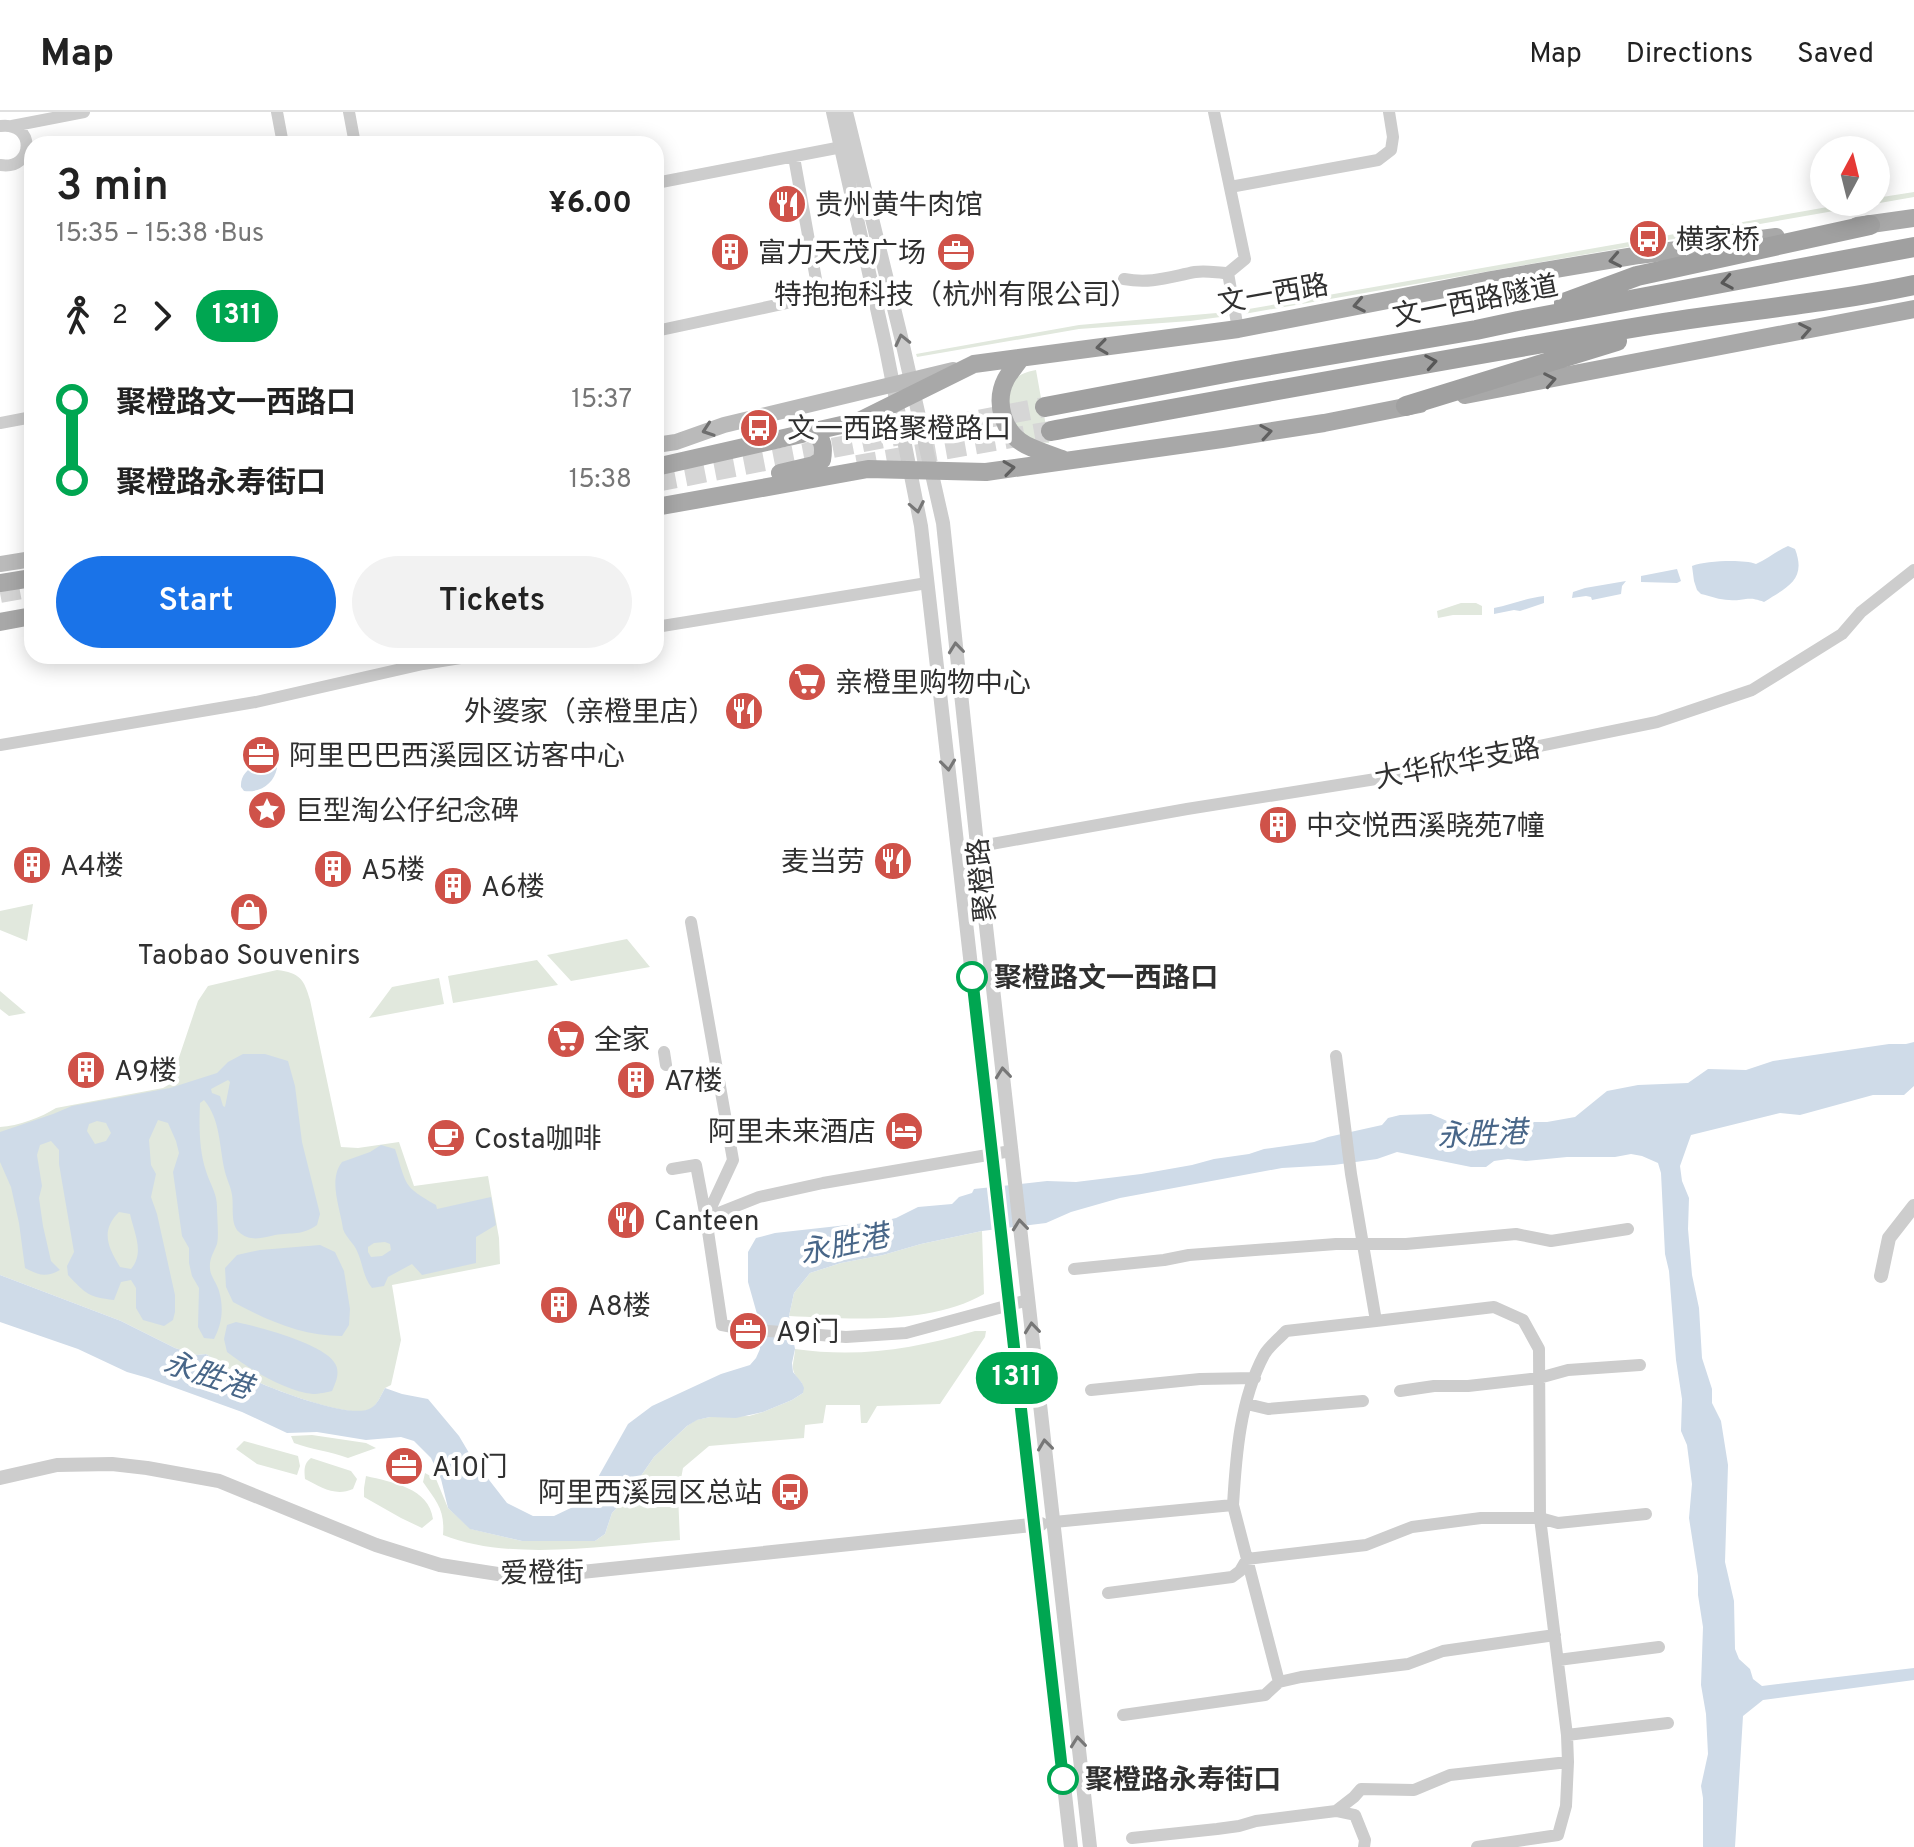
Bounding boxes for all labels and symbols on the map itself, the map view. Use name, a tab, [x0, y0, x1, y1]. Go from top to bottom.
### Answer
north arrow	[1810, 136, 1890, 216]
restaurant icon: 贵州黄牛肉馆	[766, 183, 808, 225]
place label: 贵州黄牛肉馆	[815, 189, 983, 225]
bus stop icon: 横家桥	[1627, 218, 1669, 260]
place label: 横家桥	[1676, 224, 1760, 260]
building icon: 富力天茂广场	[709, 231, 751, 273]
office icon: 特抱抱科技（杭州有限公司）	[935, 231, 977, 273]
place label: 富力天茂广场	[758, 237, 926, 273]
one-way arrow	[1608, 250, 1622, 267]
street label: 文一西路	[1215, 269, 1332, 323]
street label: 文一西路隧道	[1390, 269, 1561, 337]
one-way arrow	[1720, 272, 1734, 289]
place label: 特抱抱科技（杭州有限公司）	[774, 279, 1138, 315]
one-way arrow	[1352, 296, 1366, 313]
one-way arrow	[1798, 322, 1812, 339]
one-way arrow	[894, 333, 911, 347]
one-way arrow	[1096, 338, 1109, 355]
one-way arrow	[1424, 355, 1438, 372]
one-way arrow	[1543, 372, 1556, 389]
bus stop icon: 文一西路聚橙路口	[738, 407, 780, 449]
place label: 文一西路聚橙路口	[787, 413, 1011, 449]
one-way arrow	[702, 421, 716, 437]
one-way arrow	[1260, 424, 1273, 441]
one-way arrow	[1002, 460, 1016, 477]
one-way arrow	[908, 500, 925, 513]
one-way arrow	[948, 641, 965, 654]
supermarket icon: 亲橙里购物中心	[786, 661, 828, 703]
place label: 亲橙里购物中心	[835, 667, 1031, 703]
restaurant icon: 外婆家（亲橙里店）	[723, 690, 765, 732]
place label: 外婆家（亲橙里店）	[464, 696, 716, 732]
street label: 大华·欣华支路	[1372, 731, 1543, 799]
office icon: 阿里巴巴西溪园区访客中心	[240, 734, 282, 776]
place label: 阿里巴巴西溪园区访客中心	[289, 740, 625, 776]
one-way arrow	[940, 759, 957, 772]
place icon: 巨型淘公仔纪念碑	[246, 789, 288, 831]
place label: 巨型淘公仔纪念碑	[295, 795, 519, 831]
building icon: 中交悦西溪晓苑7幢	[1257, 804, 1299, 846]
place label: 中交悦西溪晓苑7幢	[1306, 810, 1545, 846]
street label: 聚橙路	[962, 836, 1006, 923]
restaurant icon: 麦当劳	[872, 840, 914, 882]
building icon: A4楼	[11, 844, 53, 886]
place label: 麦当劳	[781, 846, 865, 882]
building icon: A5楼	[312, 848, 354, 890]
place label: A4楼	[60, 850, 124, 886]
place label: A5楼	[361, 854, 425, 890]
building icon: A6楼	[432, 865, 474, 907]
place label: A6楼	[481, 871, 545, 907]
shop icon: Taobao Souvenirs	[228, 891, 270, 933]
place label: Taobao Souvenirs	[138, 939, 360, 975]
marker: 聚橙路文一西路口	[957, 962, 987, 992]
place label: 聚橙路文一西路口	[994, 962, 1218, 998]
supermarket icon: 全家	[545, 1018, 587, 1060]
place label: 全家	[594, 1024, 650, 1060]
building icon: A9楼	[65, 1049, 107, 1091]
place label: A9楼	[114, 1055, 177, 1091]
building icon: A7楼	[615, 1059, 657, 1101]
place label: A7楼	[664, 1065, 722, 1101]
one-way arrow	[994, 1066, 1011, 1079]
hotel icon: 阿里未来酒店	[883, 1110, 925, 1152]
water label: 永胜港	[1436, 1115, 1532, 1157]
place label: 阿里未来酒店	[708, 1116, 876, 1152]
cafe icon: Costa咖啡	[425, 1117, 467, 1159]
place label: Costa咖啡	[474, 1123, 601, 1159]
restaurant icon: Canteen	[605, 1199, 647, 1241]
place label: Canteen	[654, 1205, 760, 1241]
water label: 永胜港	[797, 1218, 896, 1274]
one-way arrow	[1011, 1218, 1028, 1231]
building icon: A8楼	[538, 1284, 580, 1326]
place label: A8楼	[587, 1290, 651, 1326]
office icon: A9门	[727, 1310, 769, 1352]
place label: A9门	[776, 1316, 839, 1352]
one-way arrow	[1023, 1321, 1040, 1334]
water label: 永胜港	[159, 1346, 260, 1410]
line badge: 1311	[961, 1352, 1073, 1404]
one-way arrow	[1036, 1438, 1053, 1451]
office icon: A10门	[383, 1445, 425, 1487]
place label: A10门	[432, 1451, 507, 1487]
bus stop icon: 阿里西溪园区总站	[769, 1471, 811, 1513]
place label: 阿里西溪园区总站	[538, 1477, 762, 1513]
street label: 爱橙街	[500, 1556, 584, 1594]
one-way arrow	[1070, 1735, 1087, 1749]
marker: 聚橙路永寿街口	[1048, 1764, 1078, 1794]
place label: 聚橙路永寿街口	[1085, 1764, 1281, 1800]

